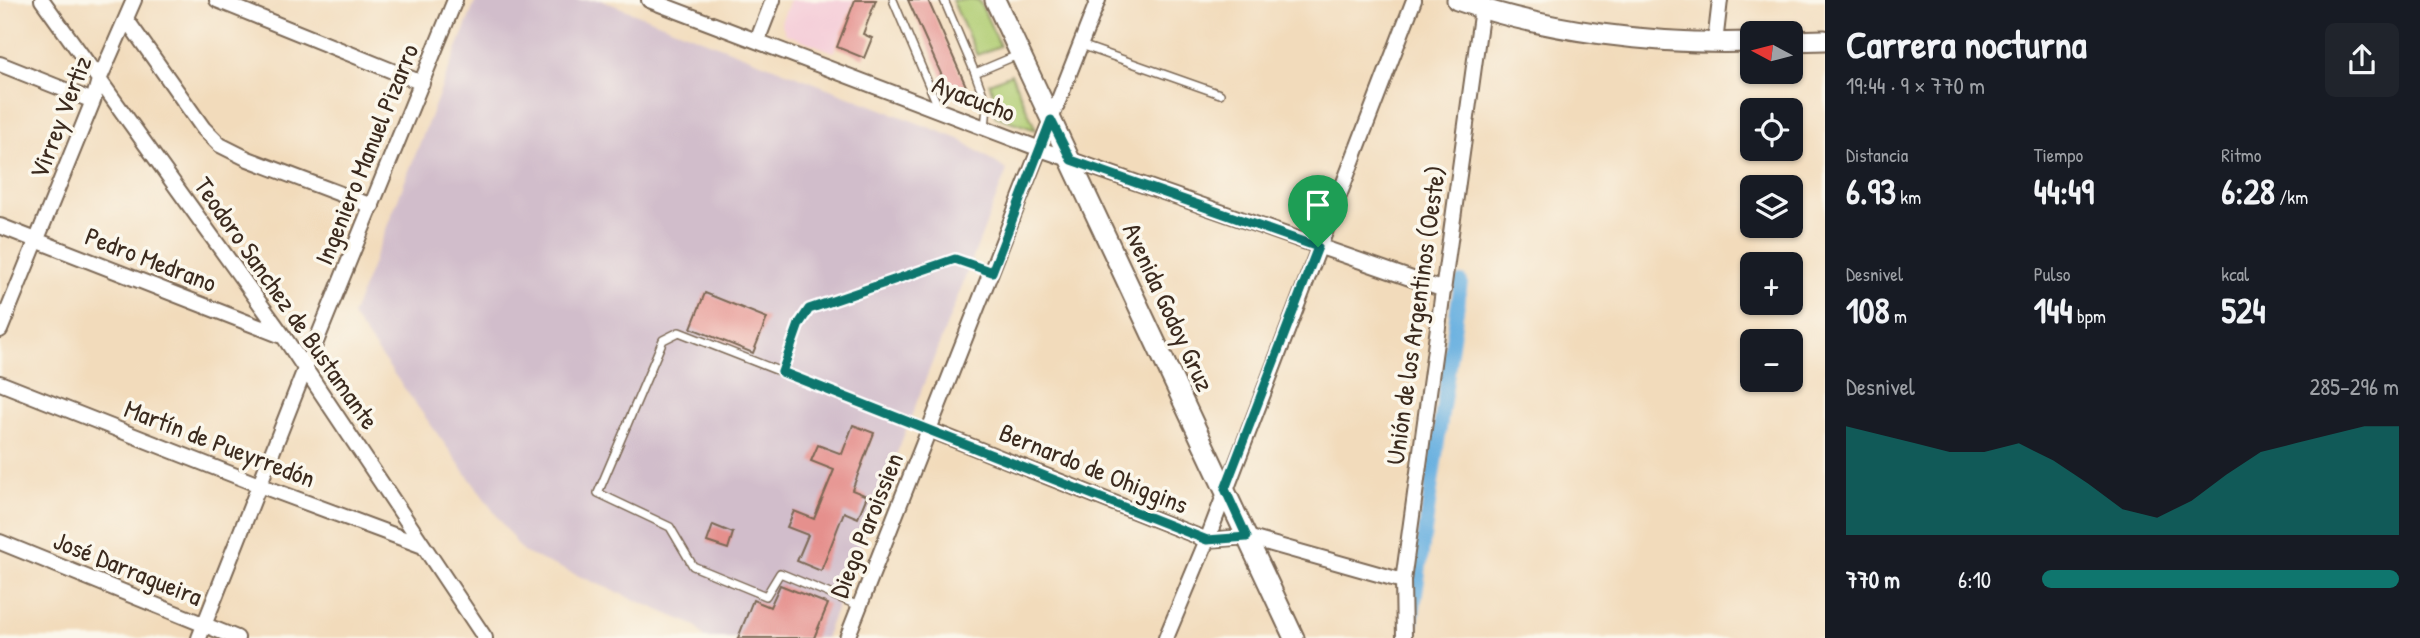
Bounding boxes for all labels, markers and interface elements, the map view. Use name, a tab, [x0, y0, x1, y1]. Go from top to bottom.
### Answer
text: Carrera nocturna	[1846, 18, 2087, 70]
north arrow	[1740, 21, 1802, 84]
map controls	[1740, 21, 1803, 392]
button: share	[2325, 23, 2399, 97]
street label: Ingeniero Manuel Pizarro	[306, 38, 426, 270]
street label: Virrey Vertiz	[21, 51, 99, 183]
street label: Ayacucho	[928, 66, 1020, 130]
text: 19:44 · 9 × 770 m	[1846, 70, 1985, 101]
button: locate	[1740, 98, 1803, 161]
text: Distancia	[1846, 142, 1908, 168]
text: Tiempo	[2034, 142, 2083, 168]
text: Ritmo	[2221, 142, 2261, 168]
street label: Unión de los Argentinos (Oeste)	[1377, 163, 1453, 467]
text: 6.93	[1846, 168, 1896, 215]
text: 44:49	[2034, 168, 2094, 215]
text: 6:28	[2221, 168, 2275, 215]
street label: Teodoro Sanchez de Bustamante	[186, 170, 388, 436]
pin	[1288, 175, 1348, 247]
button: layers	[1740, 175, 1803, 238]
text: km	[1896, 184, 1921, 210]
text: /km	[2275, 184, 2308, 210]
icon: arrive	[1299, 186, 1337, 224]
street label: Avenida Godoy Gruz	[1115, 217, 1223, 397]
street label: Pedro Medrano	[80, 218, 222, 300]
button: +	[1740, 252, 1803, 315]
text: Desnivel	[1846, 261, 1903, 287]
text: Pulso	[2034, 261, 2070, 287]
text: kcal	[2221, 261, 2249, 287]
text: 108	[1846, 287, 1890, 334]
text: 144	[2034, 287, 2073, 334]
text: 524	[2221, 287, 2266, 334]
text: m	[1890, 303, 1907, 329]
text: bpm	[2073, 303, 2106, 329]
button: −	[1740, 329, 1803, 392]
text: Desnivel	[1846, 371, 1915, 402]
text: 285–296 m	[2310, 371, 2399, 402]
street label: Martín de Pueyrredón	[120, 391, 320, 495]
street label: Bernardo de Ohiggins	[994, 414, 1194, 522]
street label: Diego Paroissien	[821, 447, 911, 603]
street label: José Darragueira	[48, 522, 208, 614]
text: 770 m	[1846, 564, 1900, 595]
text: 6:10	[1958, 564, 1991, 595]

